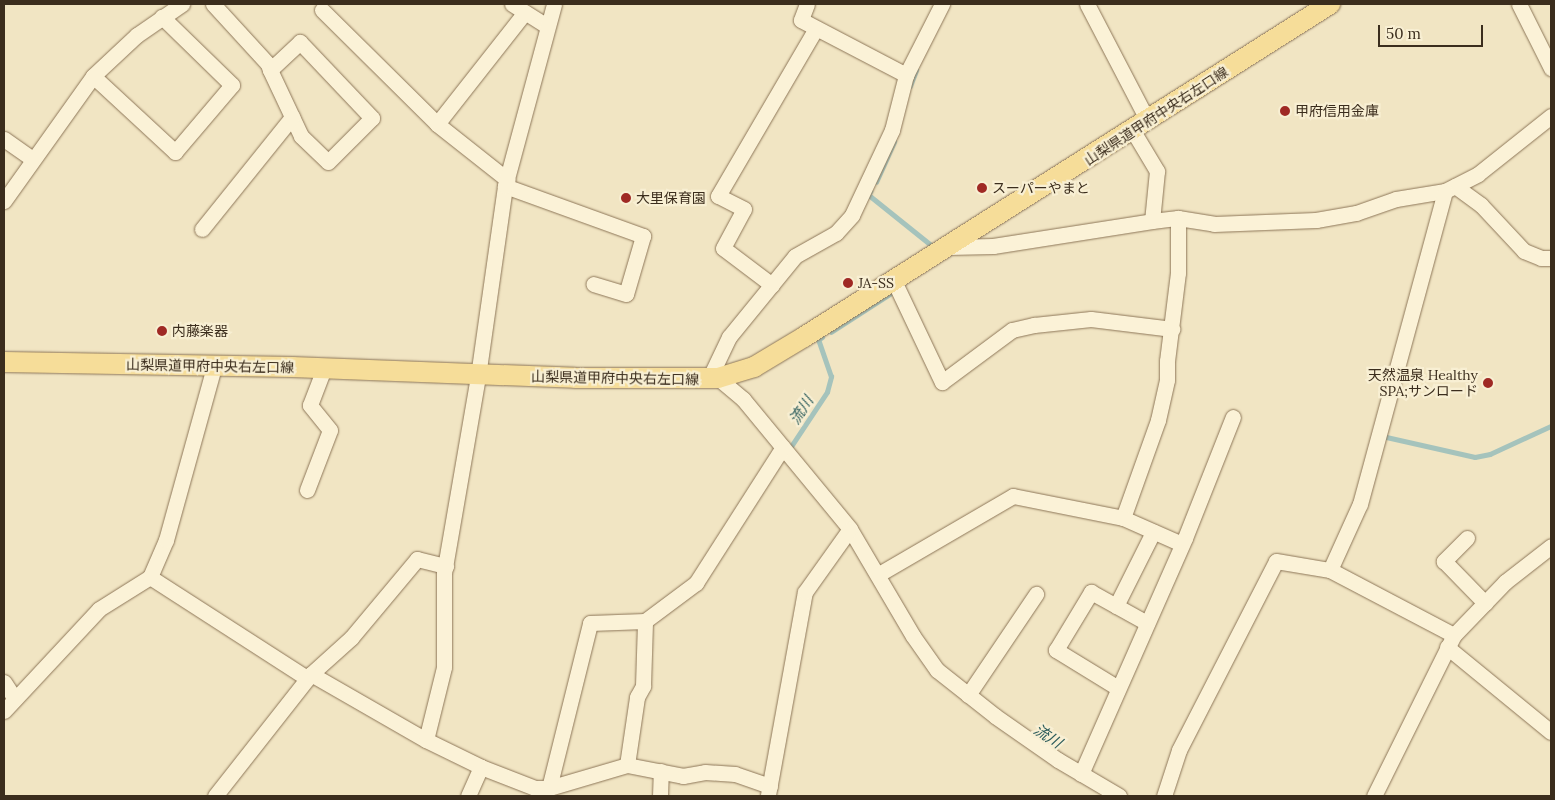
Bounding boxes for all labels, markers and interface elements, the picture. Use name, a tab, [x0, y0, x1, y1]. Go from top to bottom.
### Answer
scale bar	[1380, 15, 1485, 47]
text: 50 m	[1386, 24, 1421, 43]
street label: 山梨県道甲府中央右左口線	[1081, 63, 1231, 169]
place label: 甲府信用金庫	[1295, 103, 1379, 119]
marker: 甲府信用金庫	[1279, 105, 1291, 117]
place label: スーパーやまと	[992, 180, 1090, 196]
marker: スーパーやまと	[976, 182, 988, 194]
place label: 大里保育園	[636, 190, 706, 206]
marker: 大里保育園	[620, 192, 632, 204]
place label: JA-SS	[858, 275, 894, 291]
marker: JA-SS	[842, 277, 854, 289]
place label: 内藤楽器	[172, 323, 228, 339]
marker: 内藤楽器	[156, 325, 168, 337]
street label: 山梨県道甲府中央右左口線	[126, 356, 294, 376]
place label: 天然温泉 Healthy SPA;サンロード	[1368, 367, 1478, 400]
street label: 山梨県道甲府中央右左口線	[531, 368, 699, 388]
marker: 天然温泉 Healthy SPA;サンロード	[1482, 377, 1494, 389]
water label: 流川	[785, 393, 817, 427]
water label: 流川	[1031, 720, 1065, 752]

